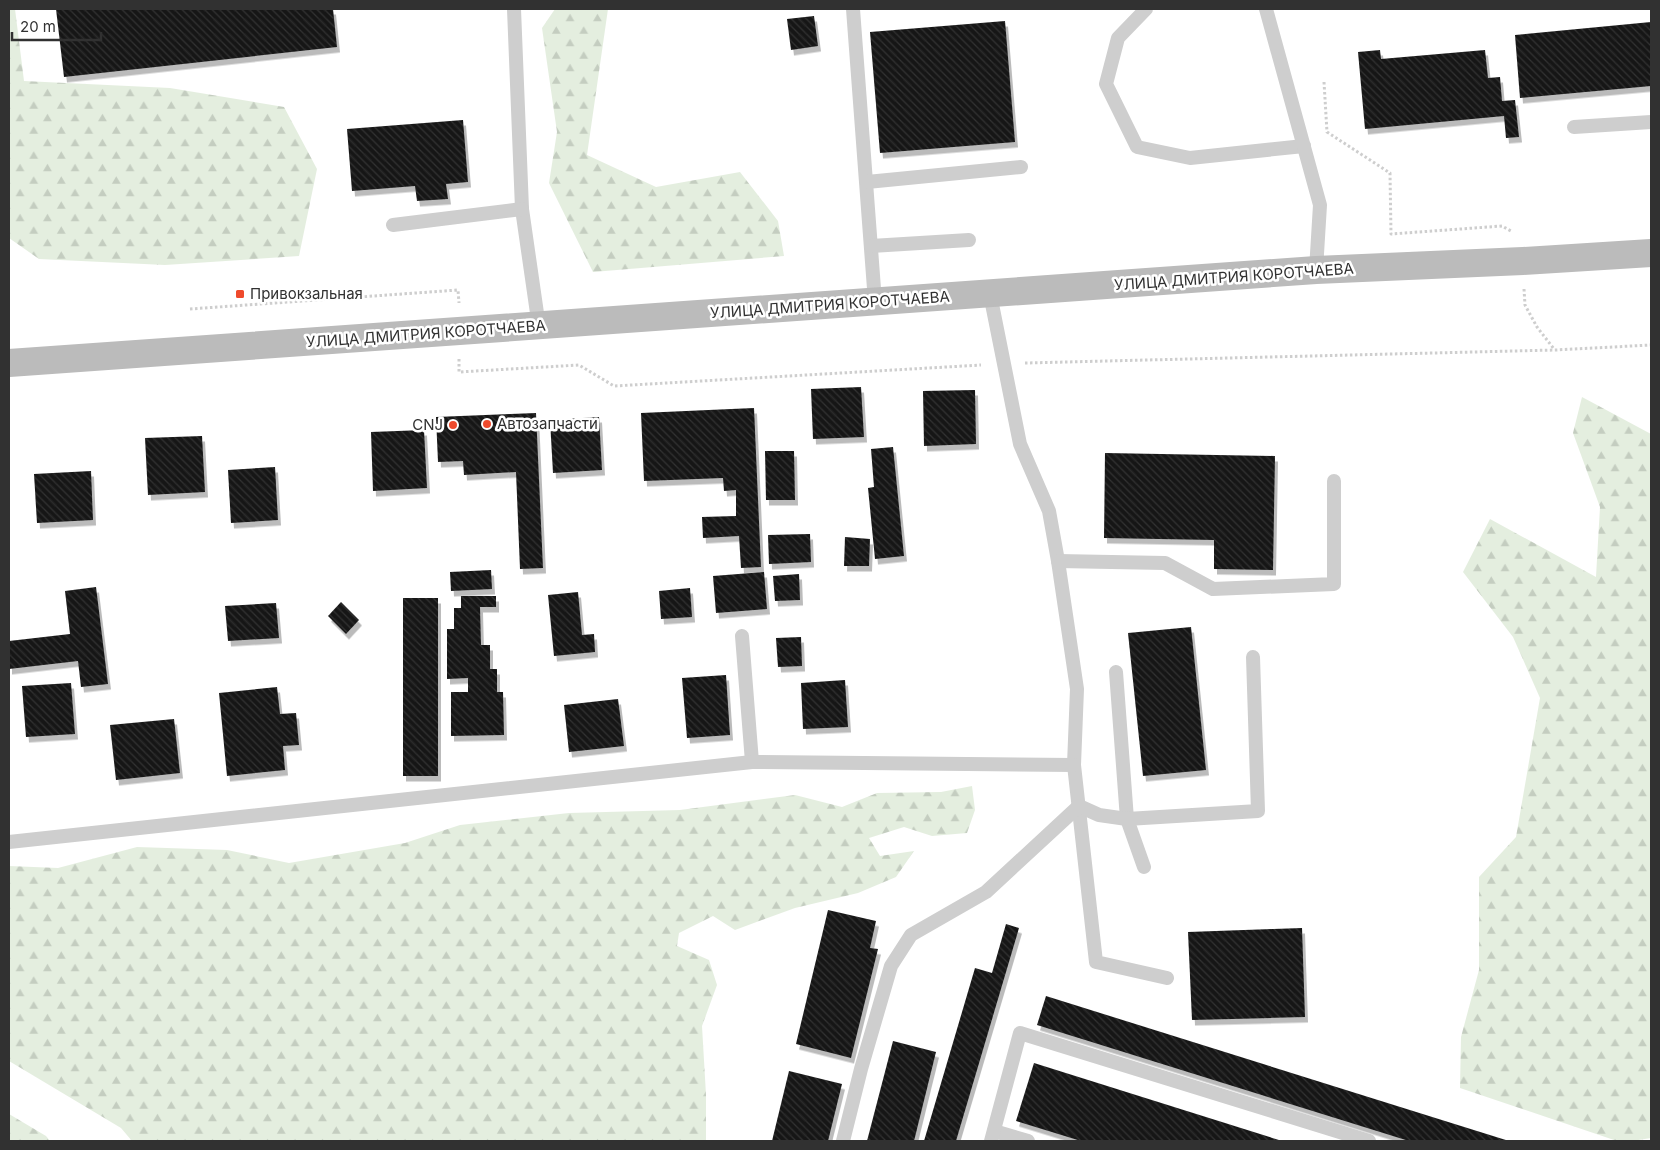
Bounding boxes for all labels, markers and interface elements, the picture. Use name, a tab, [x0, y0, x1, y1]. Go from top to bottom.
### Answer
scale bar	[12, 10, 101, 42]
text: 20 m	[20, 17, 56, 36]
street label: УЛИЦА ДМИТРИЯ КОРОТЧАЕВА	[1113, 259, 1354, 294]
place label: Привокзальная	[250, 284, 363, 303]
street label: УЛИЦА ДМИТРИЯ КОРОТЧАЕВА	[709, 287, 950, 322]
marker: Привокзальная	[234, 288, 246, 300]
street label: УЛИЦА ДМИТРИЯ КОРОТЧАЕВА	[305, 316, 546, 351]
place label: Автозапчасти	[497, 414, 598, 433]
place label: CNJ	[412, 415, 443, 434]
marker: Автозапчасти	[481, 418, 493, 430]
marker: CNJ	[447, 419, 459, 431]

